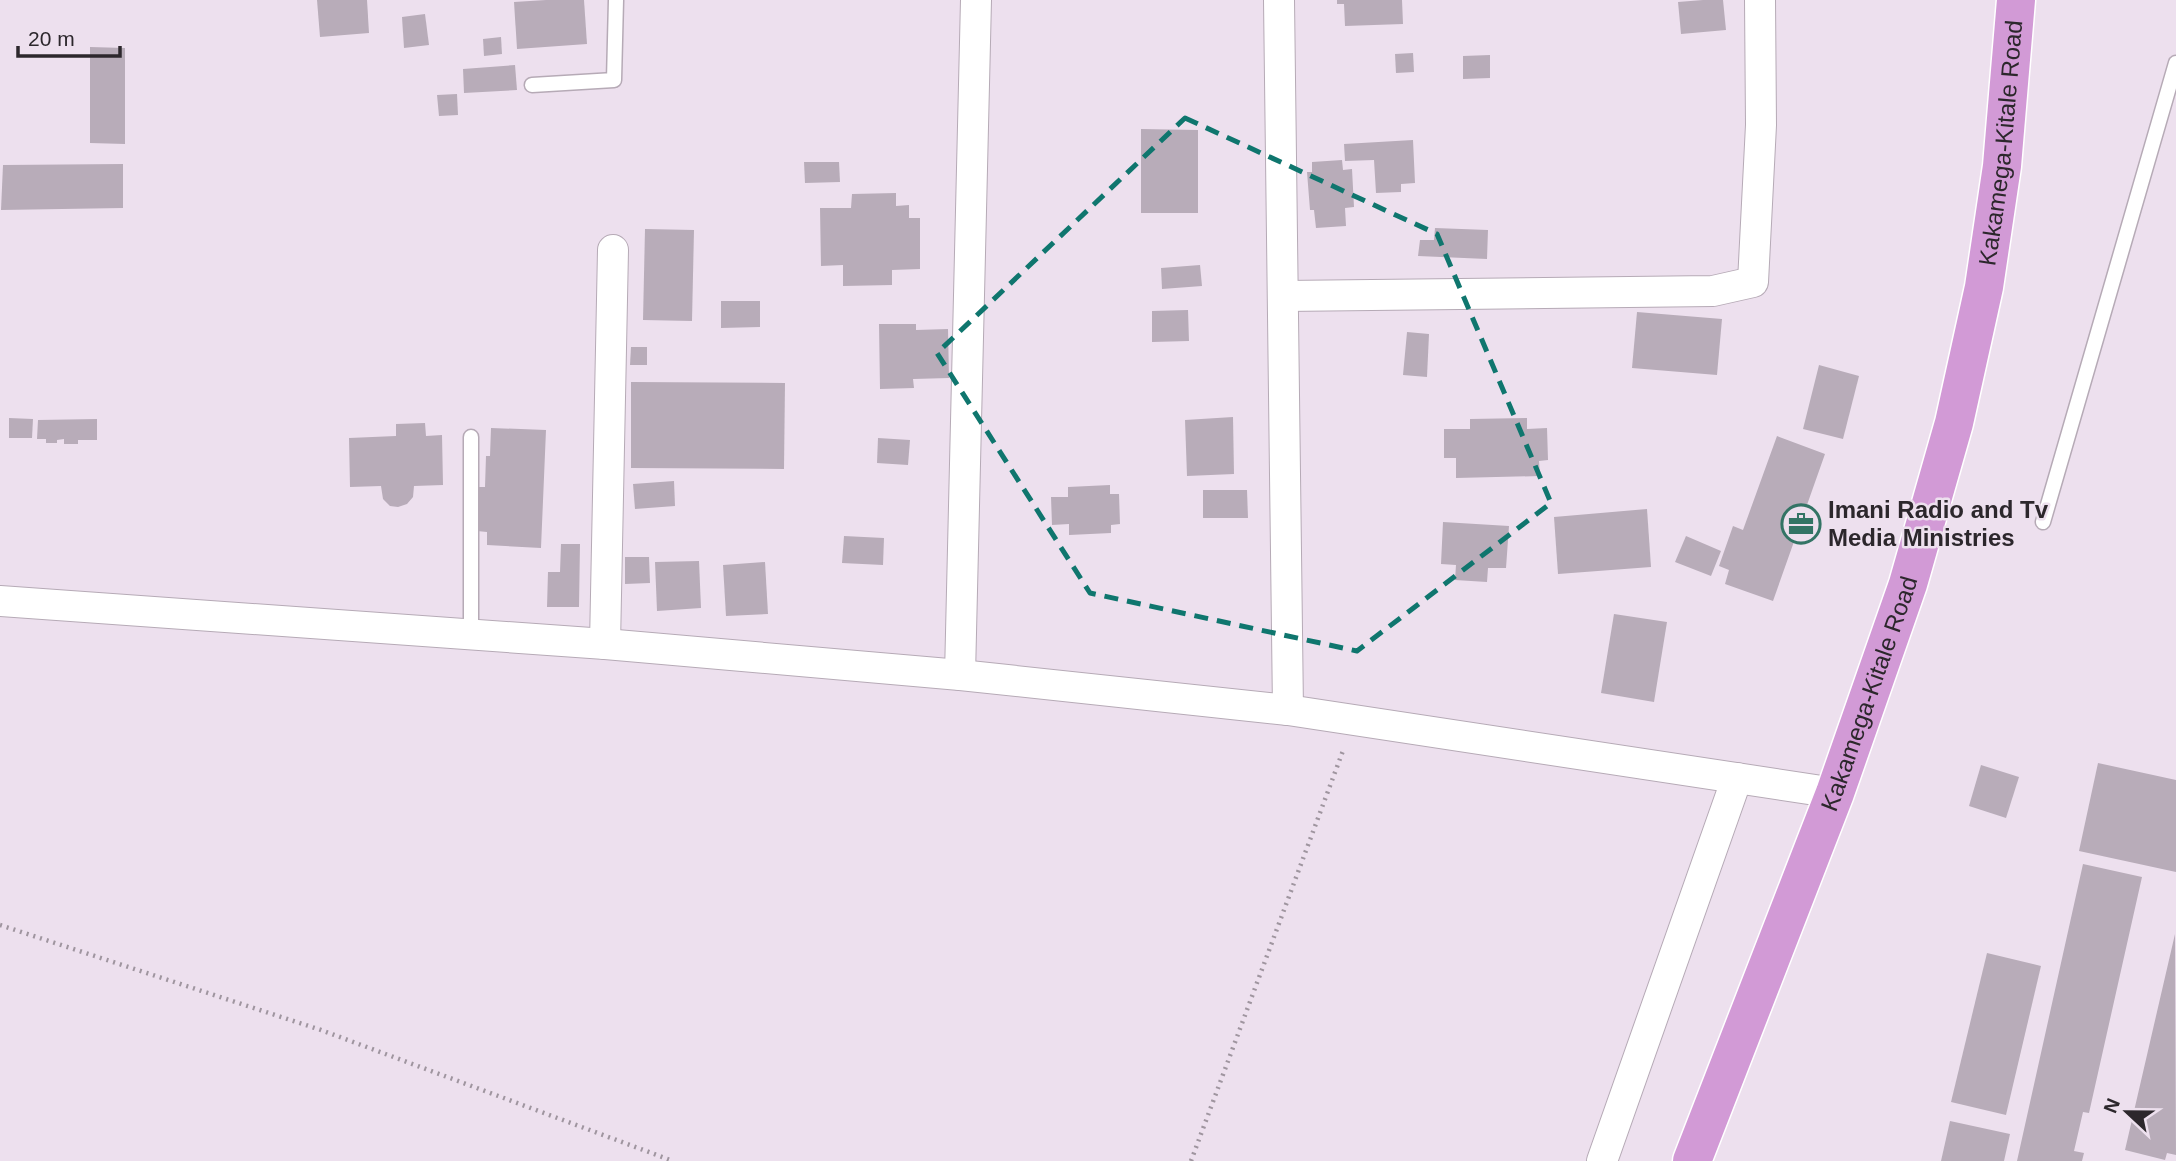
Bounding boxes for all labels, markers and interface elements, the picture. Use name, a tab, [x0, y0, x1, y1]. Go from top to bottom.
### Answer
scale bar	[18, 14, 119, 58]
street label: Kakamega-Kitale Road	[1973, 19, 2027, 268]
text: 20 m	[28, 27, 75, 50]
place label: Imani Radio and Tv Media Ministries	[1828, 496, 2049, 551]
office icon: Imani Radio and Tv Media Ministries	[1780, 503, 1822, 545]
street label: Kakamega-Kitale Road	[1815, 573, 1923, 815]
north arrow	[2092, 1077, 2162, 1147]
text: N	[2099, 1096, 2124, 1116]

